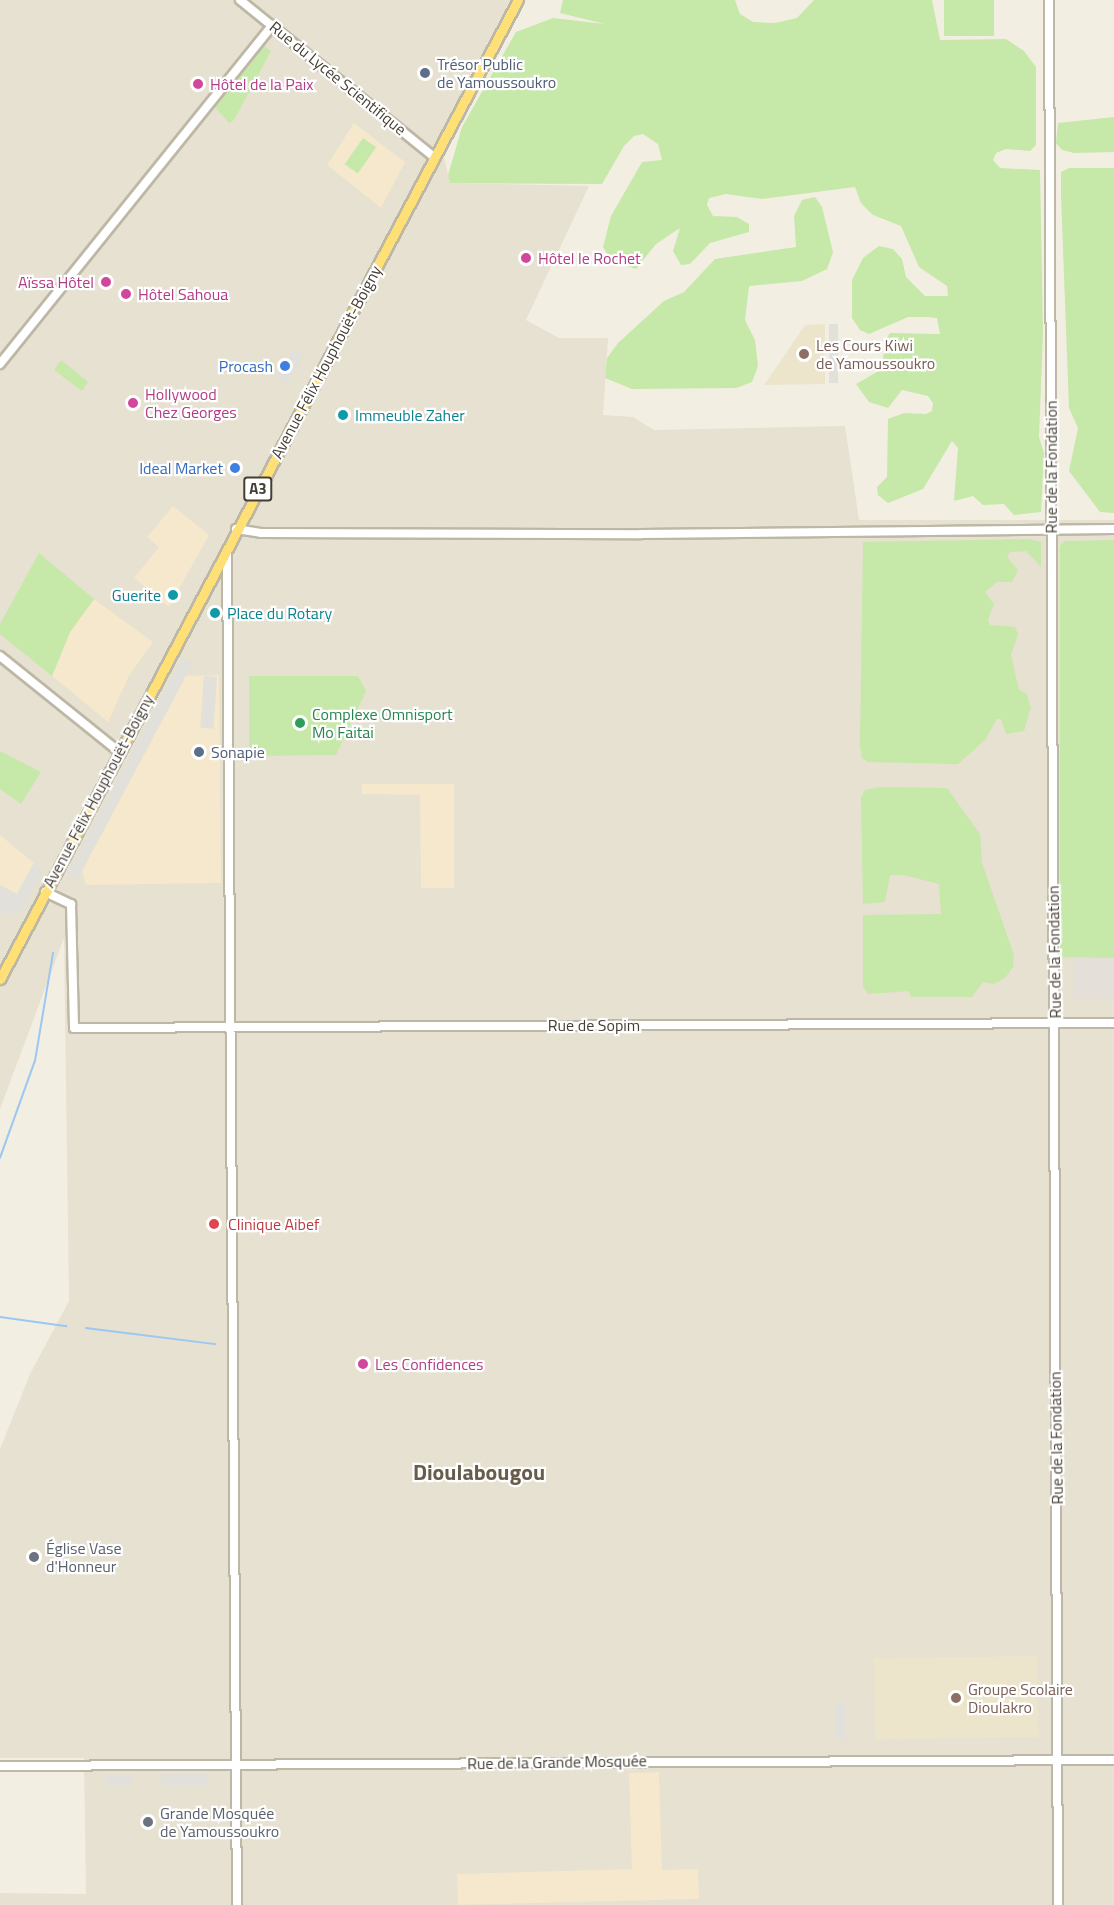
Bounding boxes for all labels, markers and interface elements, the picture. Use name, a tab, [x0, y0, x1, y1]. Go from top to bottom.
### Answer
street label: Rue du Lycée Scientifique	[266, 17, 410, 139]
place label: Trésor Public de Yamoussoukro	[437, 54, 556, 92]
marker: Trésor Public de Yamoussoukro	[418, 66, 432, 80]
place label: Hôtel de la Paix	[210, 74, 313, 94]
marker: Hôtel de la Paix	[191, 77, 205, 91]
place label: Hôtel le Rochet	[538, 248, 641, 268]
marker: Hôtel le Rochet	[519, 251, 533, 265]
street label: Avenue Félix Houphouët-Boigny	[267, 262, 385, 462]
place label: Aïssa Hôtel	[18, 272, 94, 292]
marker: Aïssa Hôtel	[99, 275, 113, 289]
place label: Hôtel Sahoua	[138, 284, 228, 304]
marker: Hôtel Sahoua	[119, 287, 133, 301]
place label: Les Cours Kiwi de Yamoussoukro	[816, 335, 935, 373]
marker: Les Cours Kiwi de Yamoussoukro	[797, 347, 811, 361]
place label: Procash	[219, 356, 273, 376]
marker: Procash	[278, 359, 292, 373]
place label: Hollywood Chez Georges	[145, 384, 237, 422]
marker: Hollywood Chez Georges	[126, 396, 140, 410]
street label: Rue de la Fondation	[1041, 400, 1061, 534]
place label: Immeuble Zaher	[355, 405, 465, 425]
marker: Immeuble Zaher	[336, 408, 350, 422]
place label: Ideal Market	[139, 458, 223, 478]
marker: Ideal Market	[228, 461, 242, 475]
road number: A3	[243, 477, 273, 501]
place label: Guerite	[112, 585, 161, 605]
marker: Guerite	[166, 588, 180, 602]
place label: Place du Rotary	[227, 603, 332, 623]
marker: Place du Rotary	[208, 606, 222, 620]
street label: Avenue Félix Houphouët-Boigny	[39, 691, 157, 891]
place label: Complexe Omnisport Mo Faitai	[312, 704, 453, 742]
marker: Complexe Omnisport Mo Faitai	[293, 716, 307, 730]
place label: Sonapie	[211, 742, 265, 762]
marker: Sonapie	[192, 745, 206, 759]
street label: Rue de la Fondation	[1043, 885, 1065, 1019]
street label: Rue de Sopim	[548, 1015, 640, 1035]
place label: Clinique Aibef	[228, 1214, 319, 1234]
marker: Clinique Aibef	[205, 1215, 223, 1233]
place label: Les Confidences	[375, 1354, 484, 1374]
marker: Les Confidences	[356, 1357, 370, 1371]
street label: Rue de la Fondation	[1045, 1371, 1067, 1505]
district label: Dioulabougou	[413, 1460, 545, 1486]
place label: Église Vase d'Honneur	[46, 1538, 122, 1576]
marker: Église Vase d'Honneur	[27, 1550, 41, 1564]
place label: Groupe Scolaire Dioulakro	[968, 1679, 1073, 1717]
marker: Groupe Scolaire Dioulakro	[949, 1691, 963, 1705]
street label: Rue de la Grande Mosquée	[467, 1751, 647, 1773]
place label: Grande Mosquée de Yamoussoukro	[160, 1803, 279, 1841]
marker: Grande Mosquée de Yamoussoukro	[141, 1815, 155, 1829]

